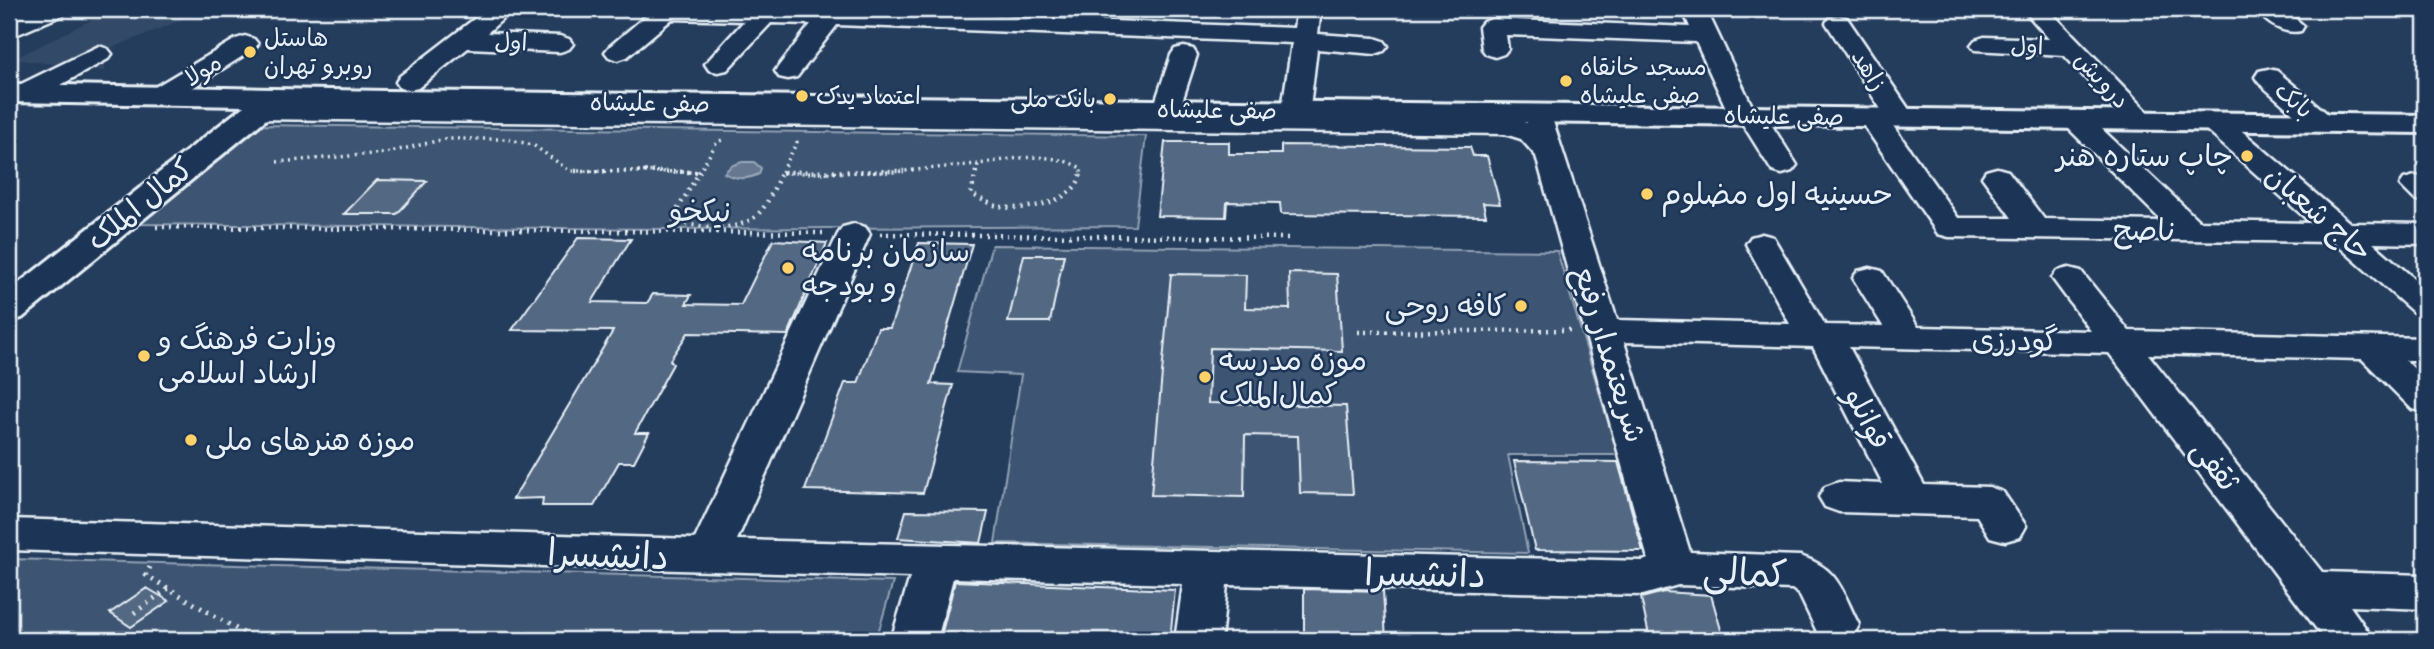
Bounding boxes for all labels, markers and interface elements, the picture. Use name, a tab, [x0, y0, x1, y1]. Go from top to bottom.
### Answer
place label: هاستل روبرو تهران	[264, 23, 373, 86]
street label: اول	[494, 26, 528, 63]
street label: اول	[2010, 31, 2044, 66]
marker: هاستل روبرو تهران	[242, 44, 258, 60]
street label: زاهد	[1840, 44, 1893, 99]
street label: درویش	[2064, 45, 2136, 118]
street label: مولا	[179, 47, 230, 97]
place label: مسجد خانقاه صفی علیشاه	[1580, 52, 1707, 115]
marker: مسجد خانقاه صفی علیشاه	[1558, 73, 1574, 89]
street label: بابک	[2265, 75, 2320, 129]
place label: اعتماد یدک	[816, 81, 921, 116]
place label: بانک ملی	[1010, 84, 1096, 119]
street label: صفی علیشاه	[590, 87, 710, 124]
marker: اعتماد یدک	[794, 88, 810, 104]
marker: بانک ملی	[1102, 91, 1118, 107]
street label: صفی علیشاه	[1157, 94, 1277, 131]
street label: صفی علیشاه	[1724, 100, 1844, 137]
place label: چاپ ستاره هنر	[2053, 137, 2233, 181]
marker: چاپ ستاره هنر	[2239, 148, 2255, 164]
street label: کمال الملک	[79, 149, 205, 263]
street label: حاج شعبان	[2254, 156, 2381, 275]
place label: حسینیه اول مضلوم	[1661, 175, 1893, 219]
marker: حسینیه اول مضلوم	[1639, 186, 1655, 202]
street label: نیکخو	[667, 191, 731, 237]
street label: ناصح	[2113, 210, 2177, 256]
place label: سازمان برنامه و بودجه	[802, 232, 970, 310]
marker: سازمان برنامه و بودجه	[780, 260, 796, 276]
street label: شریعتمدار رفیع	[1559, 261, 1655, 449]
place label: کافه روحی	[1384, 287, 1507, 331]
marker: کافه روحی	[1513, 298, 1529, 314]
place label: وزارت فرهنگ و ارشاد اسلامی	[156, 320, 337, 398]
street label: گودرزی	[1971, 320, 2059, 366]
place label: موزه مدرسه کمال‌الملک	[1219, 341, 1367, 419]
marker: وزارت فرهنگ و ارشاد اسلامی	[136, 348, 152, 364]
marker: موزه مدرسه کمال‌الملک	[1197, 369, 1213, 385]
street label: قوانلو	[1830, 379, 1900, 458]
place label: موزه هنرهای ملی	[205, 421, 415, 465]
street label: ثقفی	[2178, 431, 2248, 503]
marker: موزه هنرهای ملی	[183, 432, 199, 448]
street label: دانشسرا	[546, 529, 670, 587]
street label: کمالی	[1701, 547, 1789, 605]
street label: دانشسرا	[1364, 549, 1486, 605]

